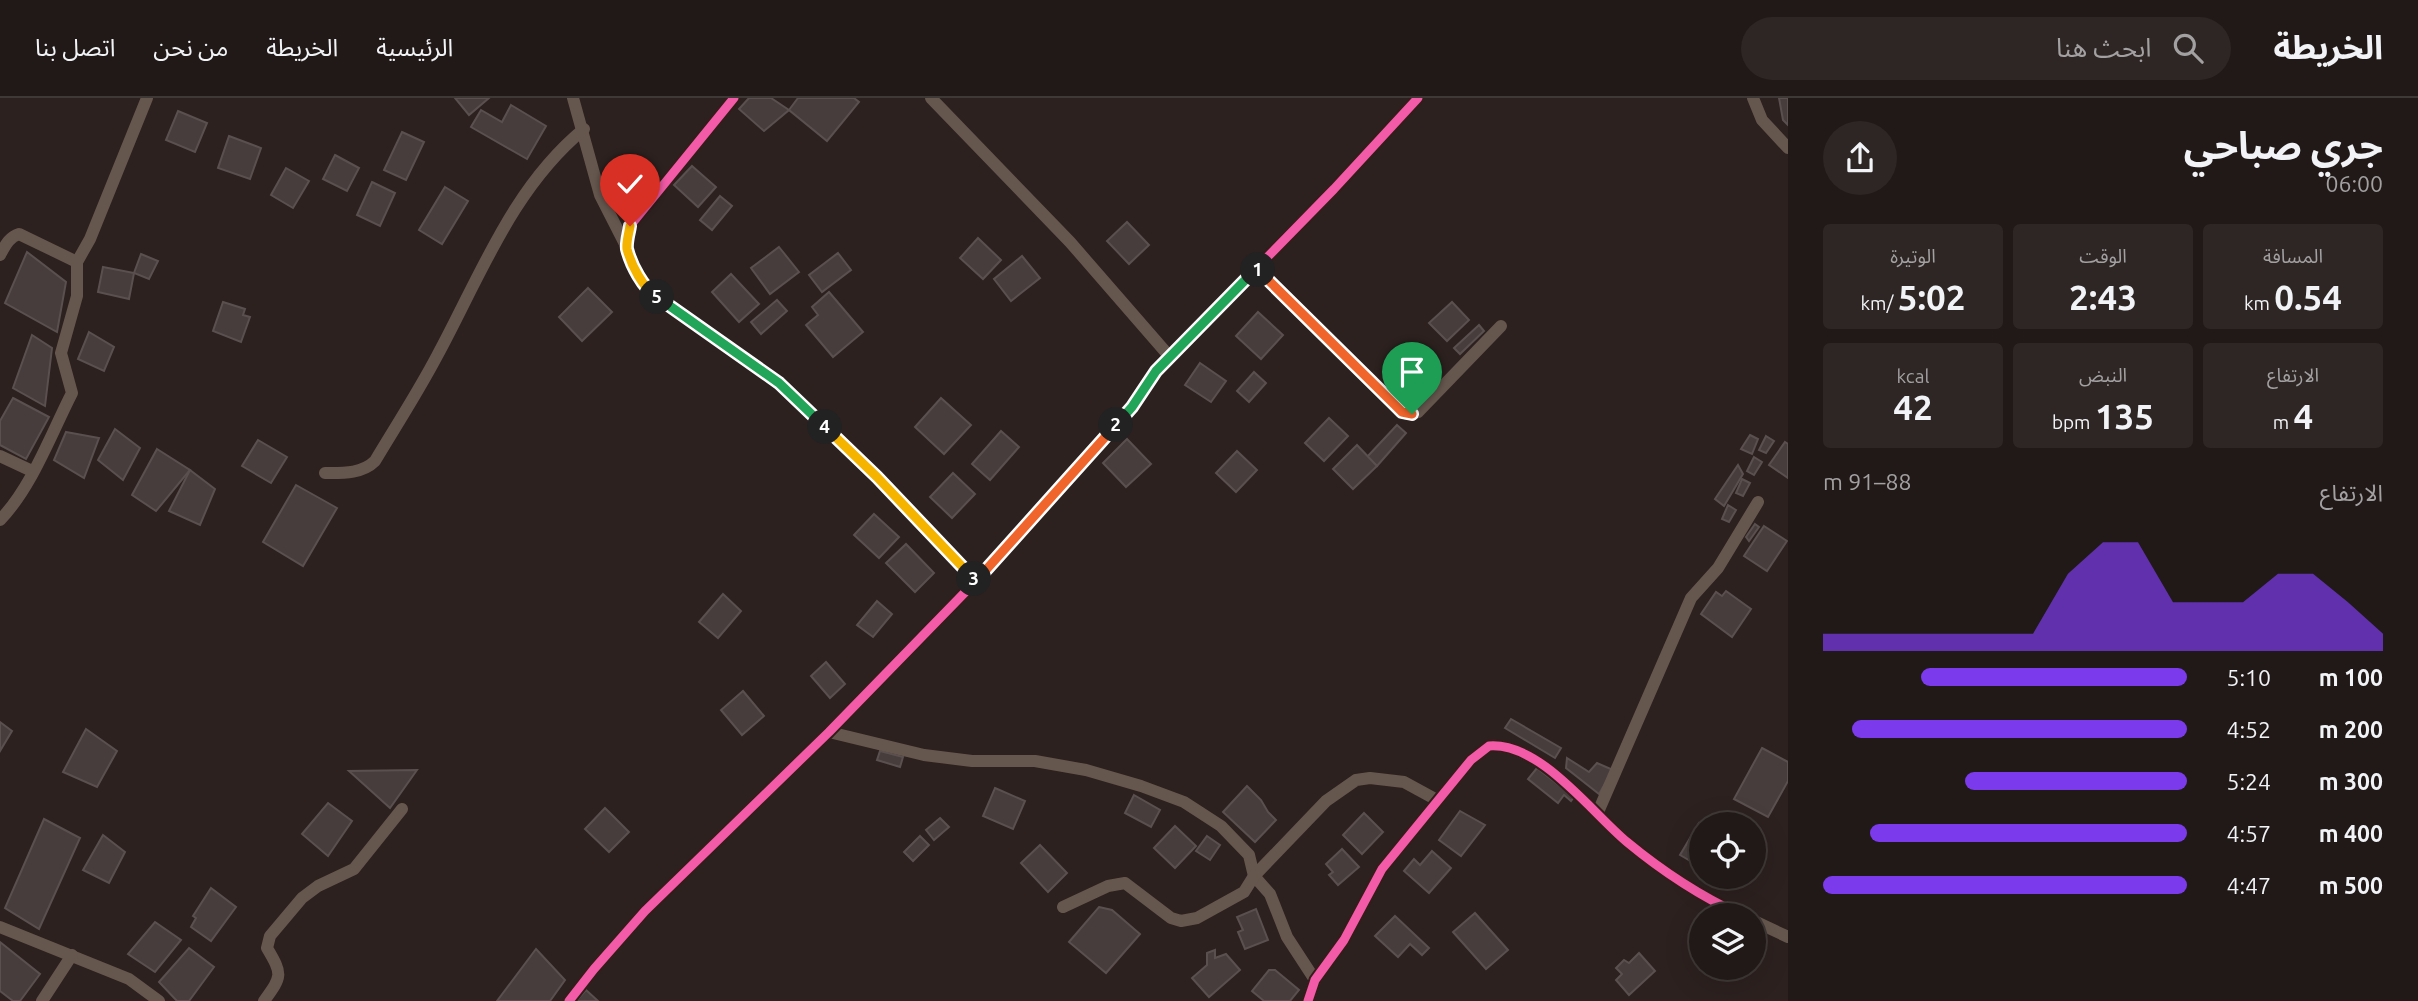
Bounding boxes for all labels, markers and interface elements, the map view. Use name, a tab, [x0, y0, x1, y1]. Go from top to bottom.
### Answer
search box	[1741, 17, 2231, 80]
text: الخريطة	[2273, 28, 2383, 65]
icon: search	[2169, 29, 2207, 67]
text: ابحث هنا	[2056, 33, 2151, 62]
text: اتصل بنا	[35, 34, 115, 61]
text: من نحن	[153, 34, 228, 61]
text: الخريطة	[266, 34, 338, 61]
text: الرئيسية	[376, 34, 453, 61]
button: share	[1823, 121, 1897, 195]
text: جري صباحي	[2184, 124, 2383, 166]
pin	[600, 154, 660, 226]
icon: check	[611, 165, 649, 203]
text: 06:00	[2325, 171, 2383, 196]
text: الوتيرة	[1890, 245, 1936, 267]
text: الوقت	[2079, 245, 2127, 267]
text: المسافة	[2263, 245, 2323, 267]
pin: 1	[1240, 252, 1276, 288]
text: 1	[1252, 258, 1263, 280]
text: 5:02	[1898, 277, 1966, 317]
text: 2:43	[2069, 277, 2137, 317]
text: 0.54	[2274, 277, 2342, 317]
pin: 5	[640, 280, 674, 314]
text: 5	[651, 285, 662, 307]
text: /km	[1860, 292, 1898, 314]
text: km	[2244, 292, 2274, 314]
pin	[1382, 342, 1442, 414]
icon: arrive	[1393, 353, 1431, 391]
text: النبض	[2079, 364, 2127, 386]
text: الارتفاع	[2267, 364, 2319, 386]
text: kcal	[1897, 365, 1929, 387]
text: 42	[1893, 387, 1933, 427]
text: 135	[2095, 396, 2154, 436]
text: 4	[2294, 396, 2313, 436]
pin: 2	[1098, 408, 1134, 442]
pin: 4	[808, 410, 842, 444]
text: bpm	[2052, 411, 2095, 433]
text: m	[2273, 411, 2294, 433]
text: 2	[1110, 413, 1121, 435]
text: 4	[819, 415, 830, 437]
text: 88–91 m	[1823, 469, 1911, 494]
text: الارتفاع	[2320, 480, 2383, 505]
pin: 3	[956, 561, 992, 596]
text: 3	[968, 567, 979, 589]
text: 5:10	[2226, 665, 2271, 690]
text: 100 m	[2319, 665, 2383, 690]
text: 4:52	[2226, 717, 2271, 742]
text: 200 m	[2319, 717, 2383, 742]
text: 5:24	[2226, 769, 2271, 794]
text: 300 m	[2319, 769, 2383, 794]
map controls	[1689, 812, 1766, 980]
button: locate	[1689, 812, 1766, 889]
text: 4:57	[2226, 821, 2271, 846]
text: 400 m	[2319, 821, 2383, 846]
text: 4:47	[2226, 873, 2271, 898]
text: 500 m	[2319, 873, 2383, 898]
button: layers	[1689, 903, 1766, 980]

